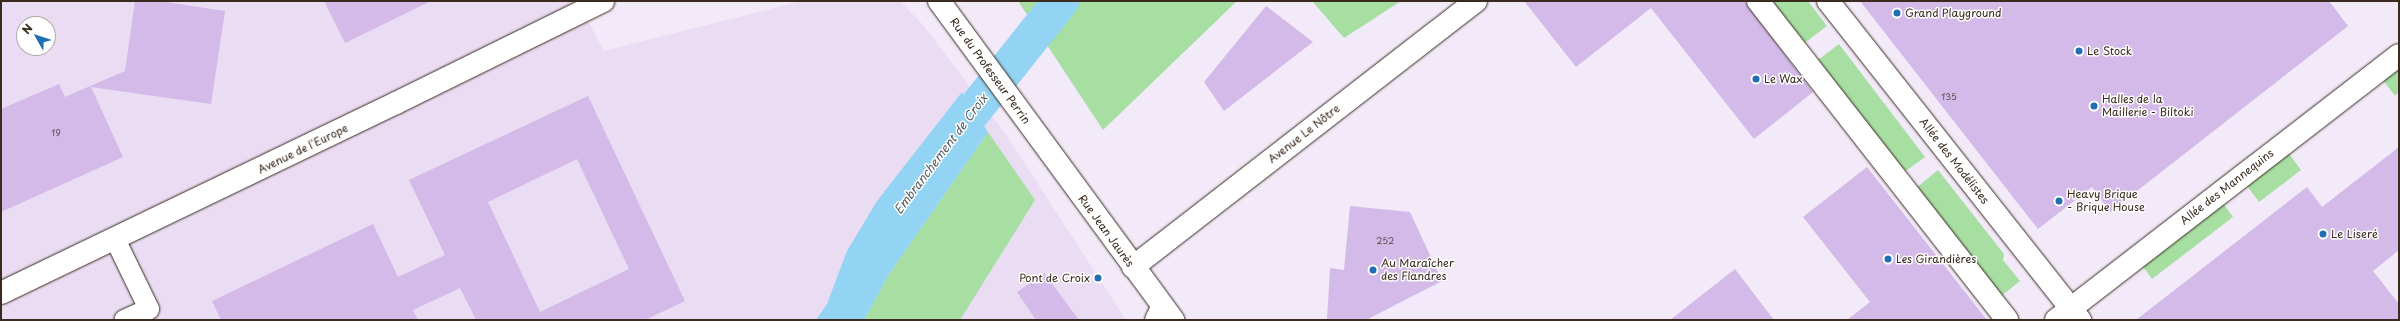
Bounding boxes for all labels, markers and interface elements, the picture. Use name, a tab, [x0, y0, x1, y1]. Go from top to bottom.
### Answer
place label: Grand Playground	[1905, 6, 2002, 20]
marker: Grand Playground	[1892, 8, 1902, 18]
street label: Rue du Professeur Perrin	[947, 15, 1033, 127]
north arrow	[16, 16, 56, 56]
text: N	[18, 20, 36, 37]
place label: Le Stock	[2087, 44, 2132, 58]
marker: Le Stock	[2074, 46, 2084, 56]
place label: Le Wax	[1764, 72, 1803, 86]
marker: Le Wax	[1751, 74, 1761, 84]
water label: Embranchement de Croix	[891, 91, 991, 217]
house number: 135	[1941, 91, 1957, 101]
place label: Halles de la Maillerie - Biltoki	[2102, 93, 2194, 119]
marker: Halles de la Maillerie - Biltoki	[2089, 101, 2099, 111]
street label: Avenue Le Nôtre	[1266, 102, 1342, 166]
street label: Allée des Modélistes	[1916, 115, 1992, 207]
street label: Avenue de l'Europe	[255, 121, 351, 177]
house number: 19	[51, 127, 61, 137]
street label: Allée des Mannequins	[2178, 147, 2276, 227]
place label: Heavy Brique - Brique House	[2067, 188, 2146, 214]
street label: Rue Jean Jaurès	[1075, 192, 1137, 270]
marker: Heavy Brique - Brique House	[2054, 196, 2064, 206]
place label: Le Liseré	[2331, 227, 2378, 241]
marker: Le Liseré	[2318, 229, 2328, 239]
house number: 252	[1376, 235, 1394, 245]
place label: Les Girandières	[1896, 252, 1978, 266]
marker: Les Girandières	[1883, 254, 1893, 264]
place label: Au Maraîcher des Flandres	[1381, 257, 1454, 283]
marker: Au Maraîcher des Flandres	[1368, 265, 1378, 275]
place label: Pont de Croix	[1019, 271, 1090, 285]
marker: Pont de Croix	[1093, 273, 1103, 283]

